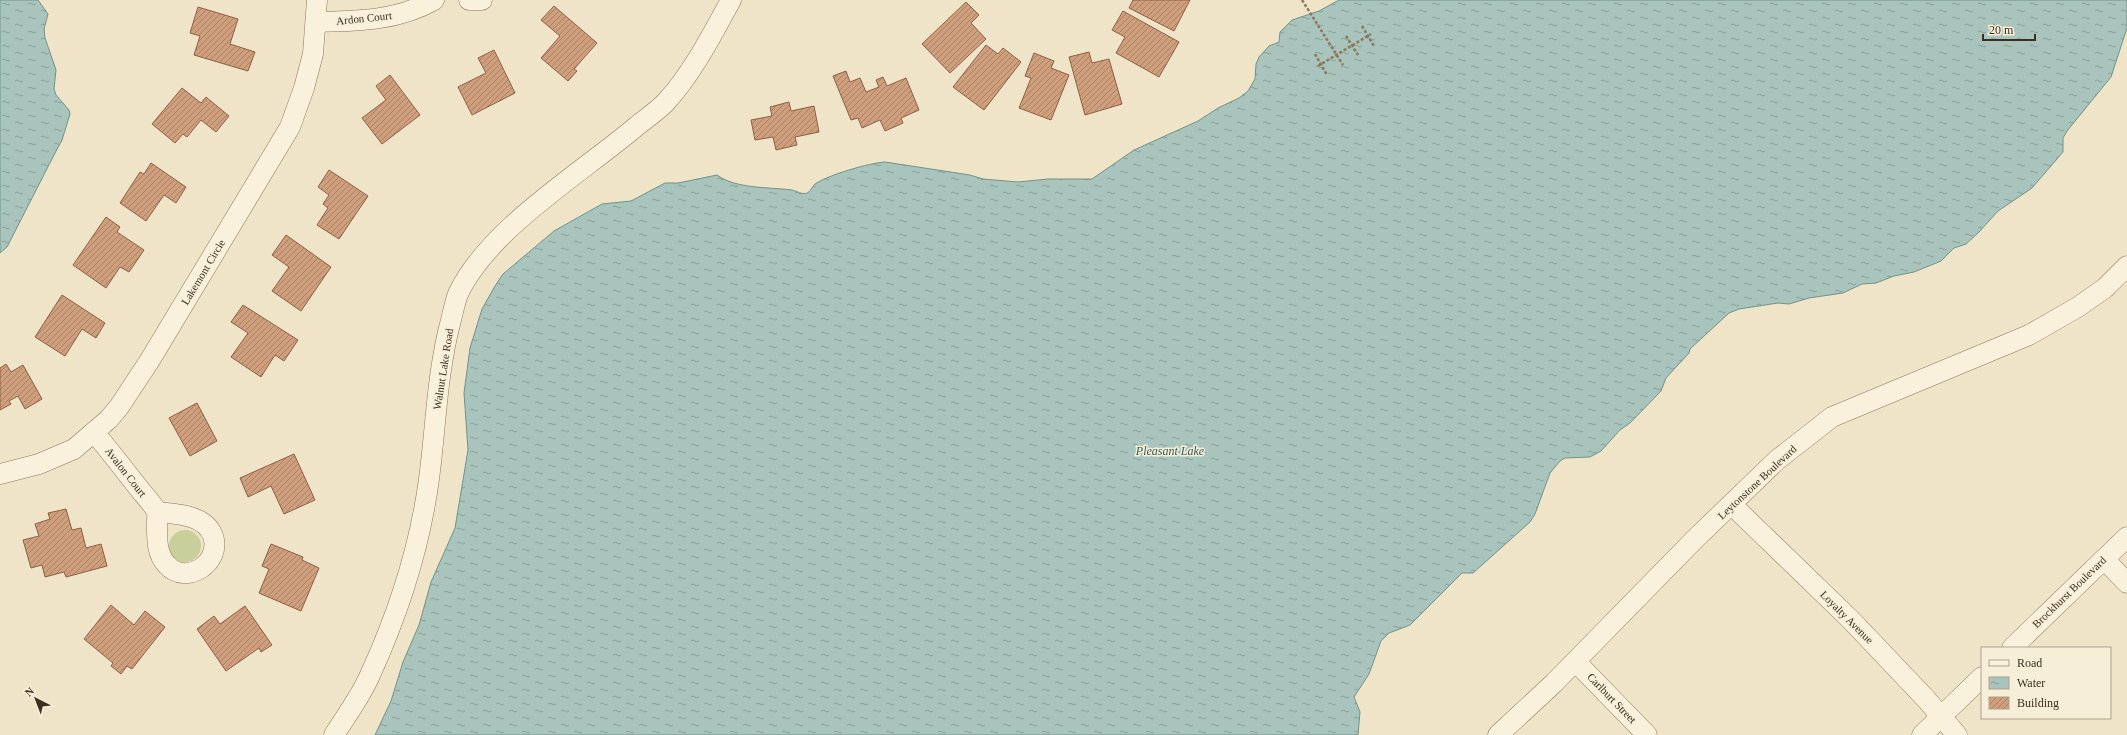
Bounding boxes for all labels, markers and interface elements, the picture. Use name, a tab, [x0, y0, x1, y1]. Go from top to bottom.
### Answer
street label: Ardon Court	[336, 9, 392, 27]
scale bar	[1983, 16, 2035, 42]
text: 20 m	[1989, 23, 2014, 37]
street label: Lakemont Circle	[179, 237, 227, 307]
street label: Walnut Lake Road	[431, 327, 455, 411]
street label: Leytonstone Boulevard	[1715, 442, 1799, 521]
water label: Pleasant Lake	[1135, 444, 1205, 458]
street label: Avalon Court	[103, 445, 149, 499]
street label: Brockhurst Boulevard	[2030, 553, 2109, 630]
street label: Loyalty Avenue	[1818, 588, 1876, 646]
legend	[1981, 647, 2111, 719]
text: Road	[2017, 656, 2042, 670]
street label: Carlburt Street	[1585, 670, 1639, 726]
text: Water	[2017, 676, 2045, 690]
north arrow	[16, 679, 56, 719]
text: N	[22, 684, 36, 699]
text: Building	[2017, 696, 2059, 710]

